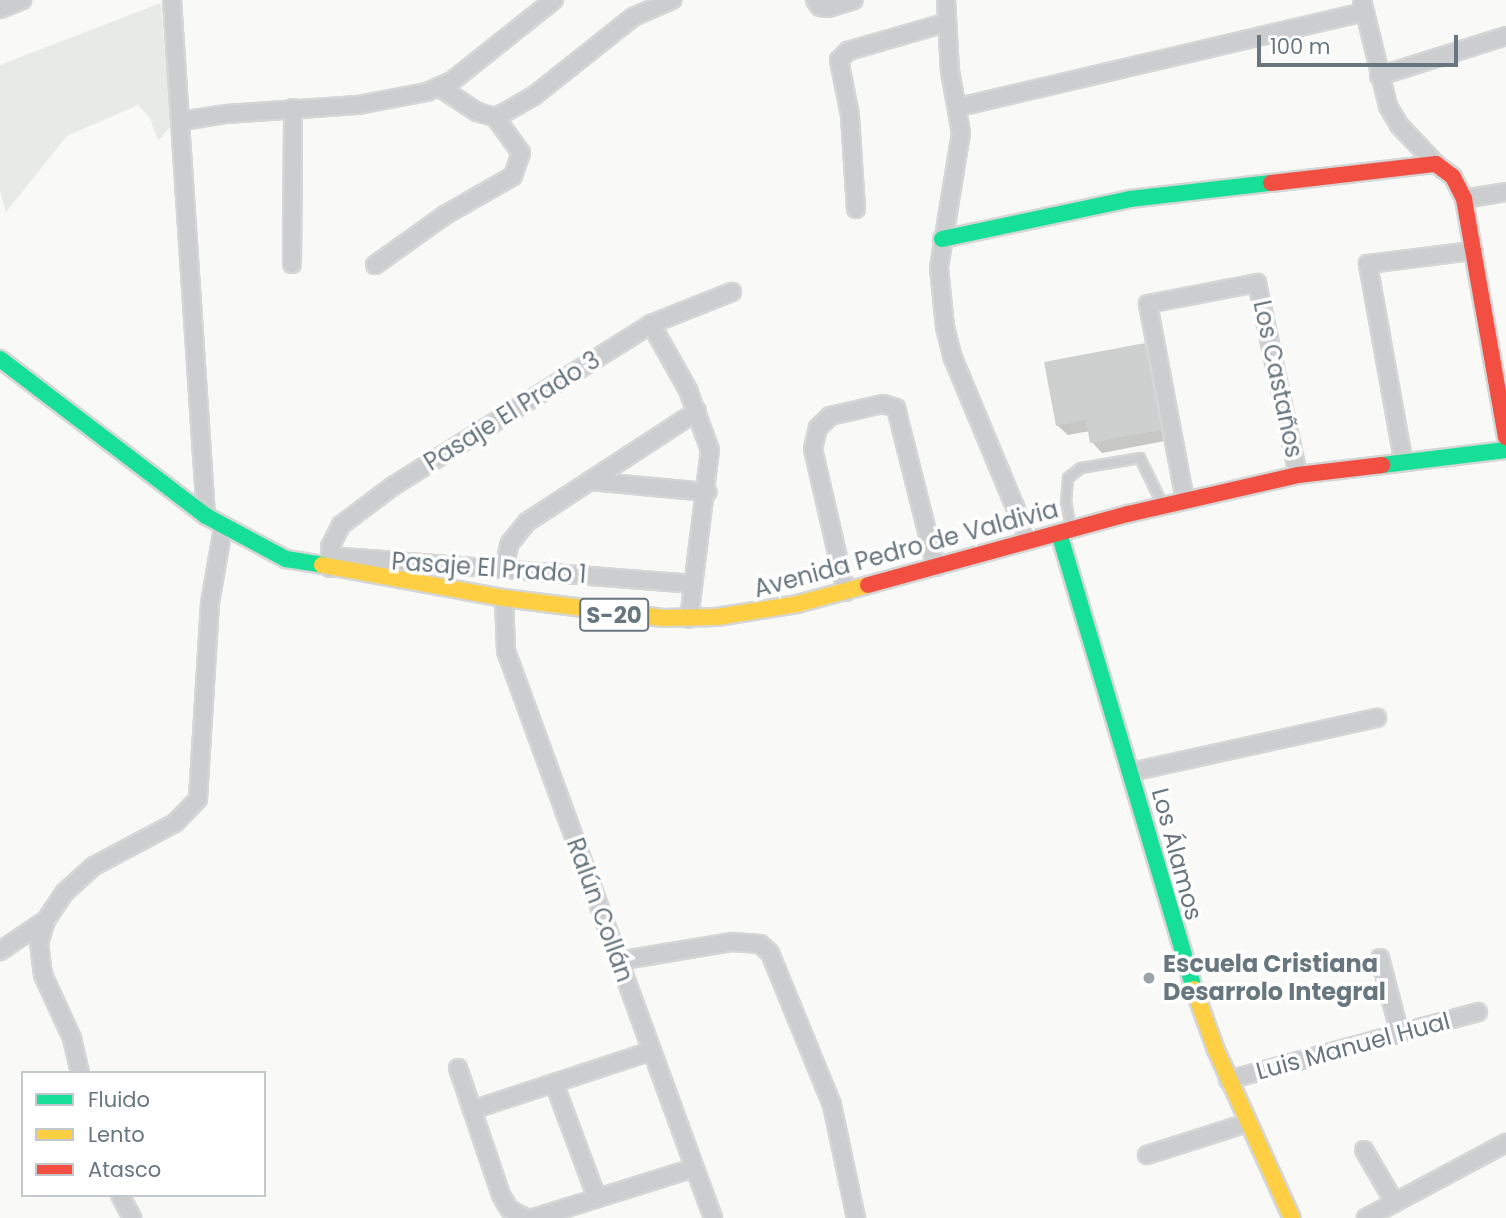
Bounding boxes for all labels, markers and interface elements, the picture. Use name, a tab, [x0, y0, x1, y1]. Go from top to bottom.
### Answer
scale bar	[1261, 21, 1462, 65]
text: 100 m	[1270, 32, 1330, 61]
street label: Los Castaños	[1247, 298, 1309, 460]
street label: Pasaje El Prado 3	[419, 345, 605, 477]
street label: Avenida Pedro de Valdivia	[751, 494, 1061, 604]
street label: Pasaje El Prado 1	[390, 547, 588, 589]
road number: S-20	[579, 596, 649, 635]
street label: Los Álamos	[1146, 785, 1208, 923]
street label: Ralún Collán	[561, 834, 639, 986]
place label: Escuela Cristiana Desarrolo Integral	[1163, 950, 1386, 1006]
marker: Escuela Cristiana Desarrolo Integral	[1141, 970, 1157, 986]
street label: Luis Manuel Hual	[1253, 1006, 1453, 1086]
legend	[21, 1071, 266, 1197]
text: Fluido	[88, 1085, 150, 1114]
text: Lento	[88, 1120, 145, 1149]
text: Atasco	[88, 1155, 161, 1184]

